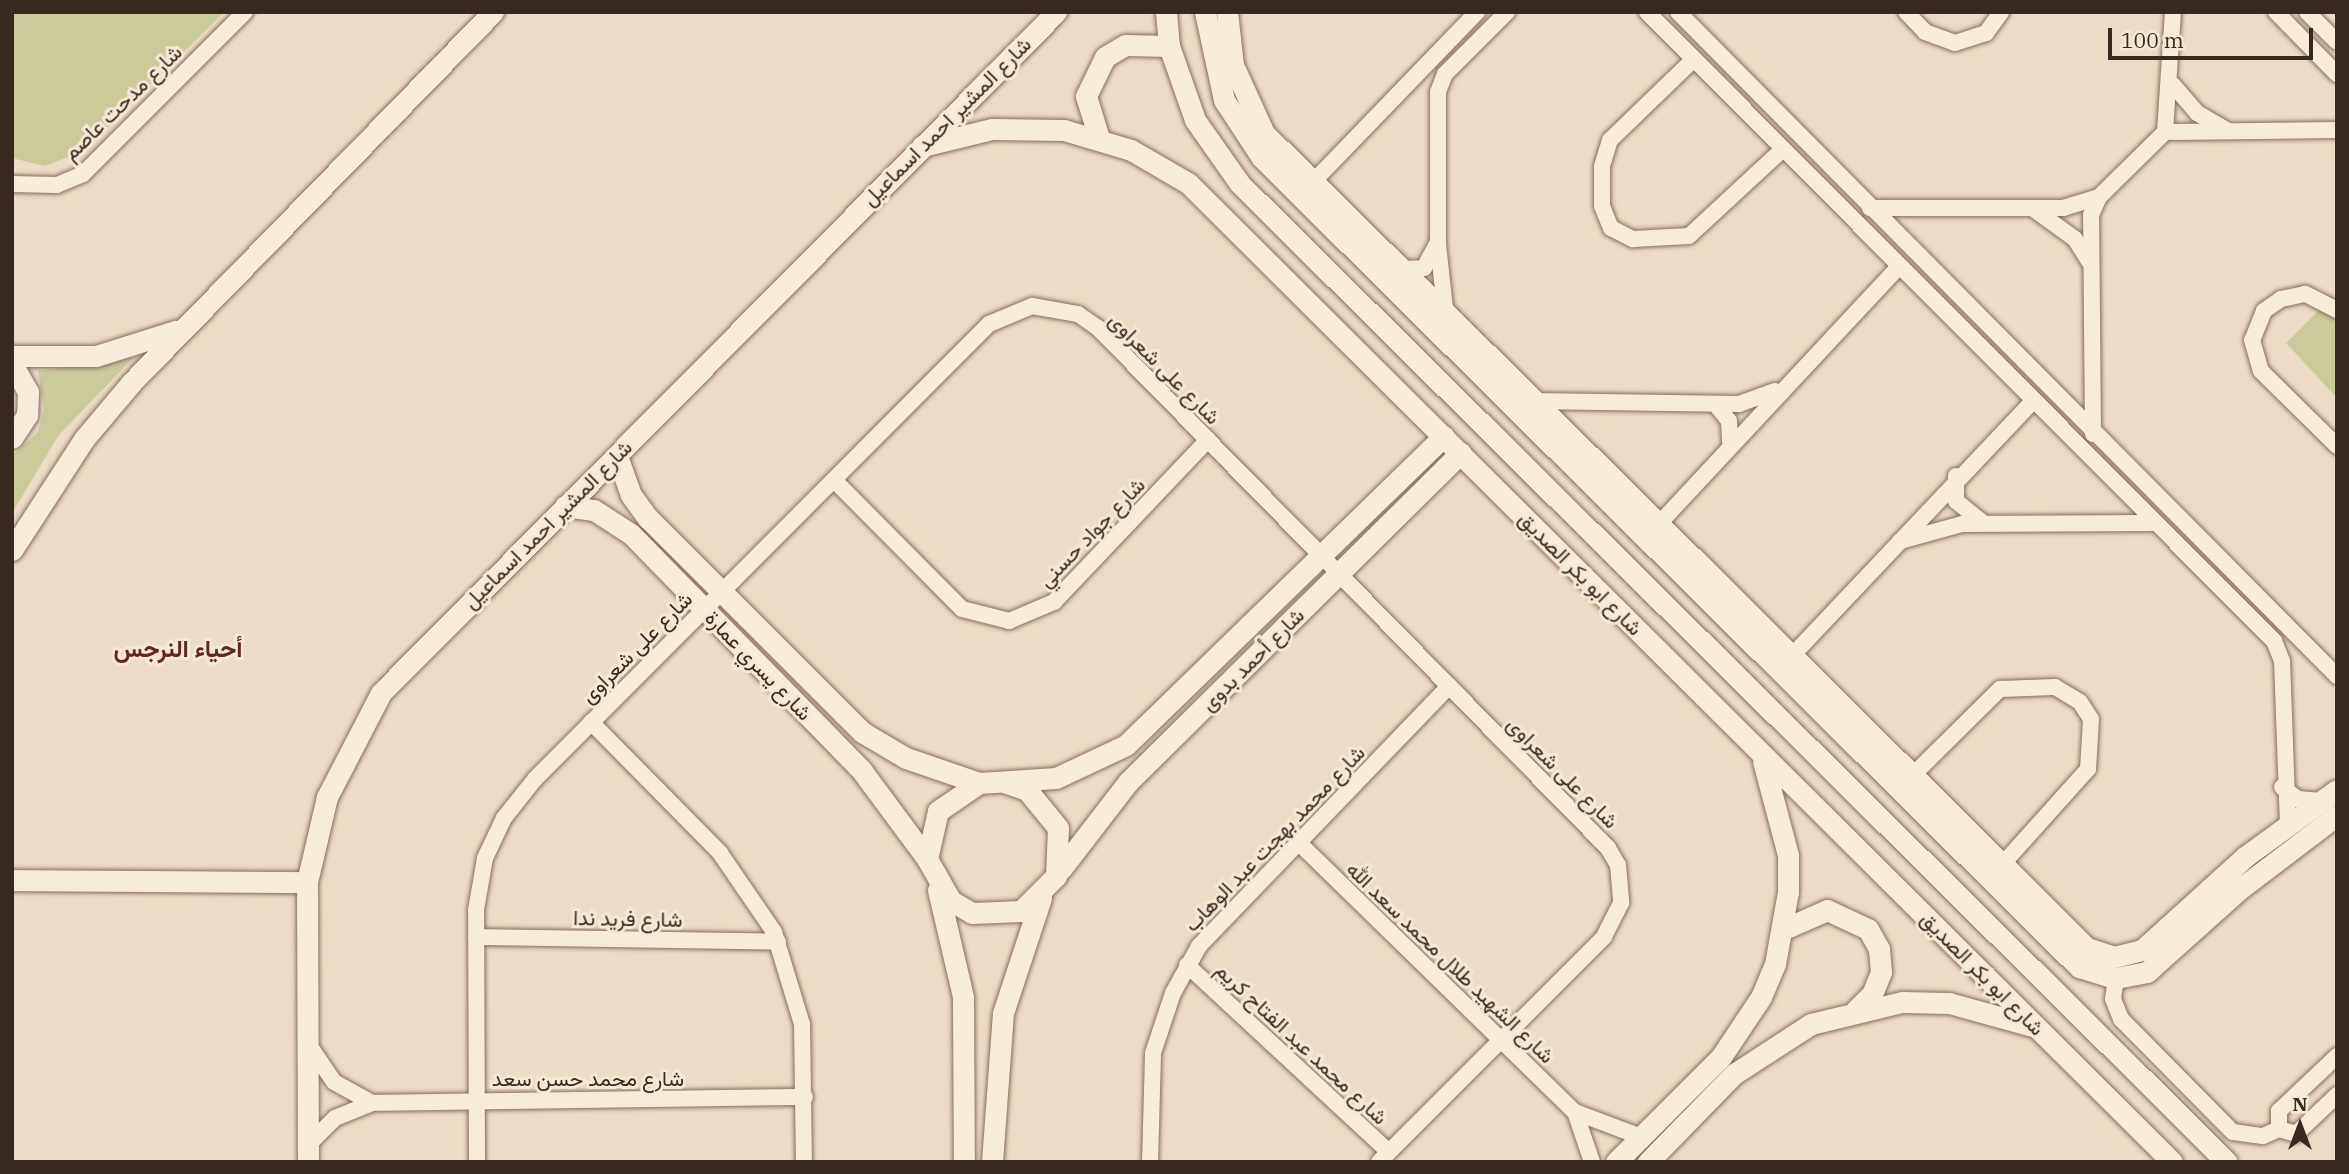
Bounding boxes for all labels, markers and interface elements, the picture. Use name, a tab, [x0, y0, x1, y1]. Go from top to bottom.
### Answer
scale bar	[2111, 14, 2316, 58]
text: 100 m	[2121, 26, 2184, 54]
street label: شارع المشير احمد اسماعيل	[856, 31, 1036, 211]
street label: شارع مدحت عاصم	[57, 39, 187, 165]
street label: شارع على شعراوى	[1104, 307, 1226, 429]
street label: شارع المشير احمد اسماعيل	[457, 434, 637, 614]
street label: شارع جواد حسني	[1032, 472, 1150, 592]
street label: شارع ابو بكر الصديق	[1514, 506, 1648, 640]
street label: شارع على شعراوى	[575, 586, 697, 708]
street label: شارع أحمد بدوى	[1195, 602, 1309, 716]
street label: شارع يسري عمارة	[700, 605, 818, 725]
district label: أحياء النرجس	[113, 635, 243, 663]
street label: شارع على شعراوى	[1502, 711, 1624, 833]
street label: شارع محمد بهجت عبد الوهاب	[1178, 740, 1370, 936]
street label: شارع الشهيد طلال محمد سعد الله	[1342, 856, 1560, 1068]
street label: شارع فريد ندا	[573, 904, 683, 932]
street label: شارع ابو بكر الصديق	[1916, 906, 2050, 1040]
street label: شارع محمد عبد الفتاح كريم	[1211, 957, 1393, 1129]
street label: شارع محمد حسن سعد	[492, 1065, 684, 1091]
north arrow	[2265, 1090, 2335, 1160]
text: N	[2292, 1092, 2308, 1116]

